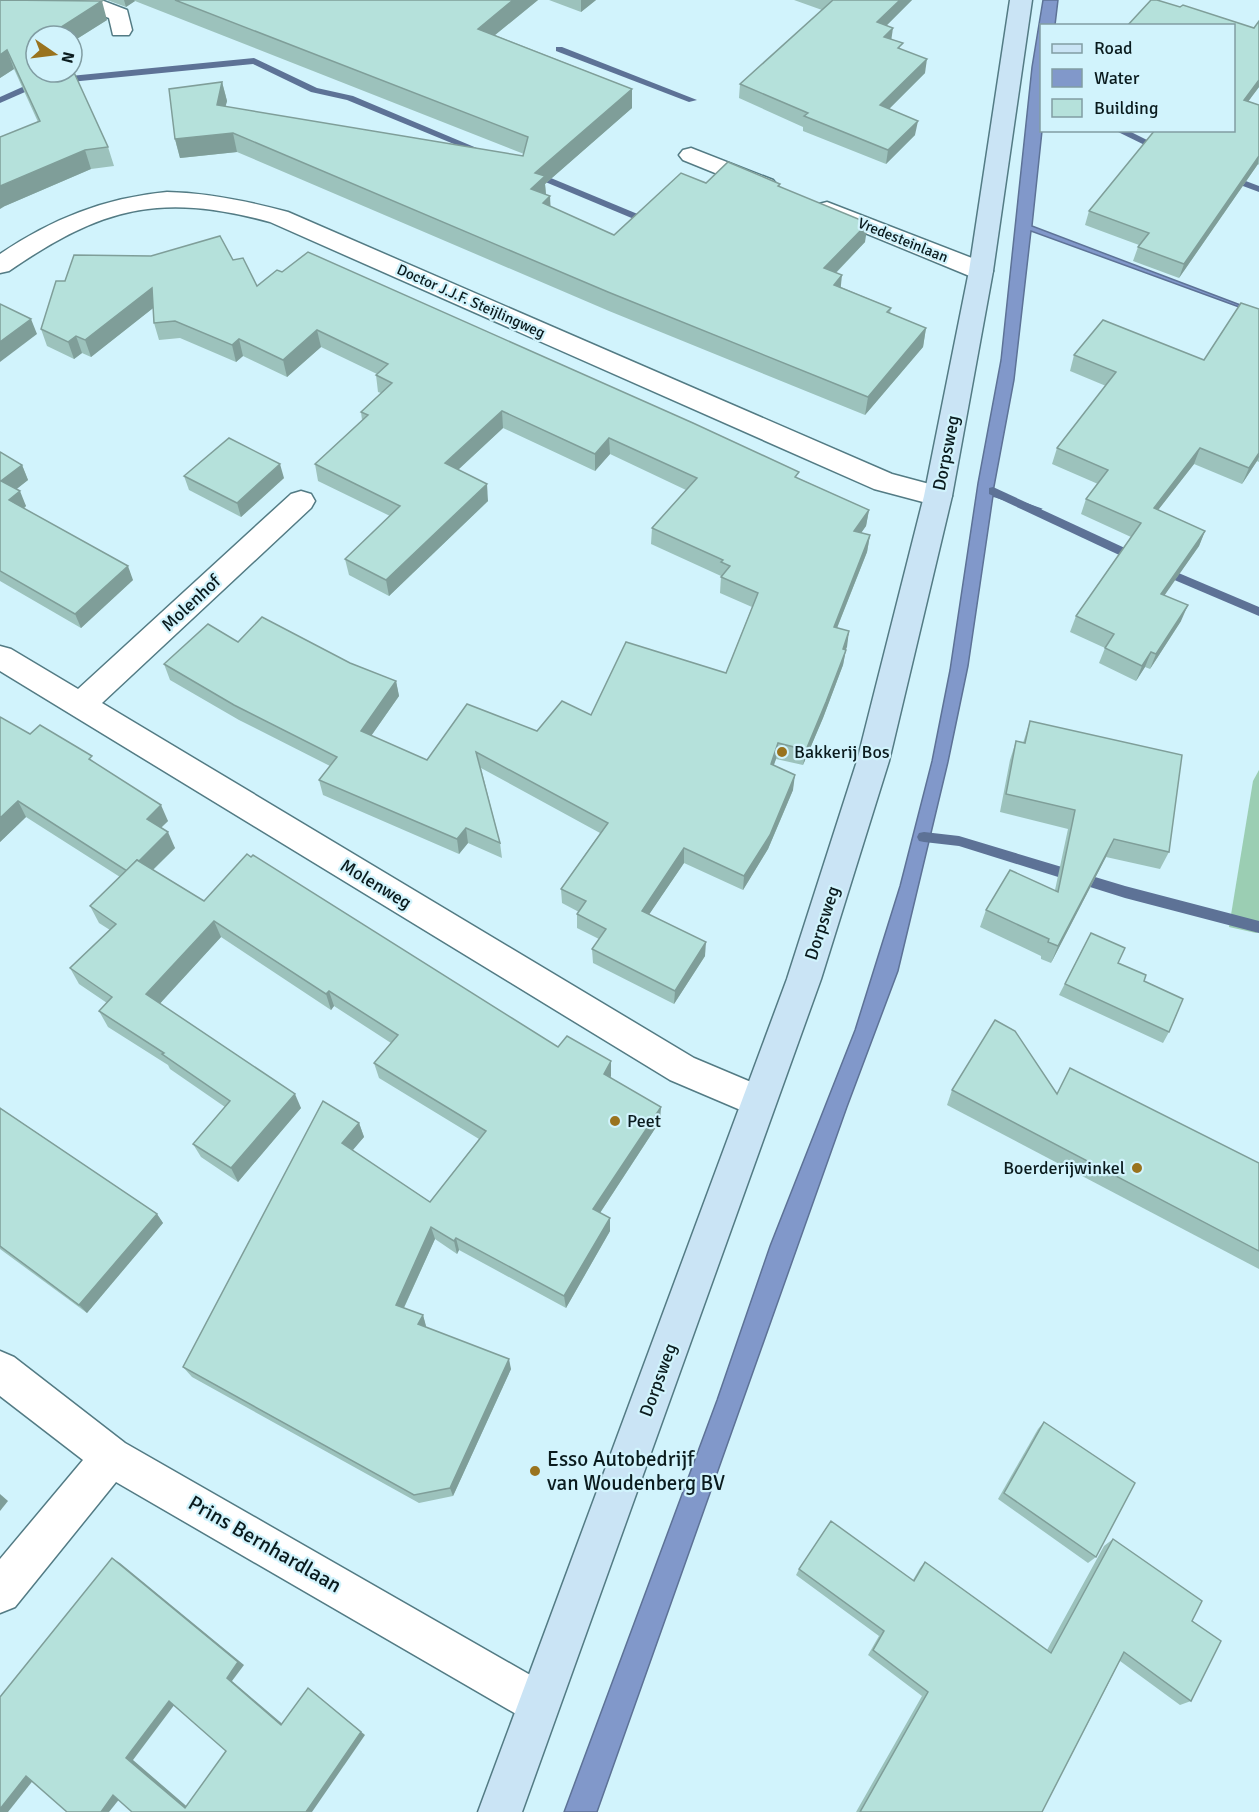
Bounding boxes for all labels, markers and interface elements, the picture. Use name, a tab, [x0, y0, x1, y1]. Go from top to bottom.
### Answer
north arrow	[24, 24, 84, 84]
legend	[1040, 24, 1235, 132]
text: Road	[1094, 37, 1133, 59]
text: N	[57, 50, 79, 65]
text: Water	[1094, 67, 1140, 89]
text: Building	[1094, 97, 1158, 119]
street label: Vredesteinlaan	[855, 214, 951, 266]
street label: Doctor J.J.F. Steijlingweg	[394, 260, 548, 342]
street label: Dorpsweg	[928, 413, 964, 493]
street label: Molenhof	[157, 569, 226, 636]
place label: Bakkerij Bos	[794, 741, 890, 763]
marker: Bakkerij Bos	[775, 745, 789, 759]
street label: Molenweg	[337, 854, 415, 914]
street label: Dorpsweg	[800, 883, 844, 963]
place label: Peet	[627, 1110, 661, 1132]
marker: Peet	[608, 1114, 622, 1128]
place label: Boerderijwinkel	[1003, 1157, 1125, 1179]
marker: Boerderijwinkel	[1130, 1161, 1144, 1175]
street label: Dorpsweg	[635, 1340, 681, 1420]
place label: Esso Autobedrijf van Woudenberg BV	[547, 1446, 725, 1496]
marker: Esso Autobedrijf van Woudenberg BV	[528, 1464, 542, 1478]
street label: Prins Bernhardlaan	[184, 1490, 346, 1598]

